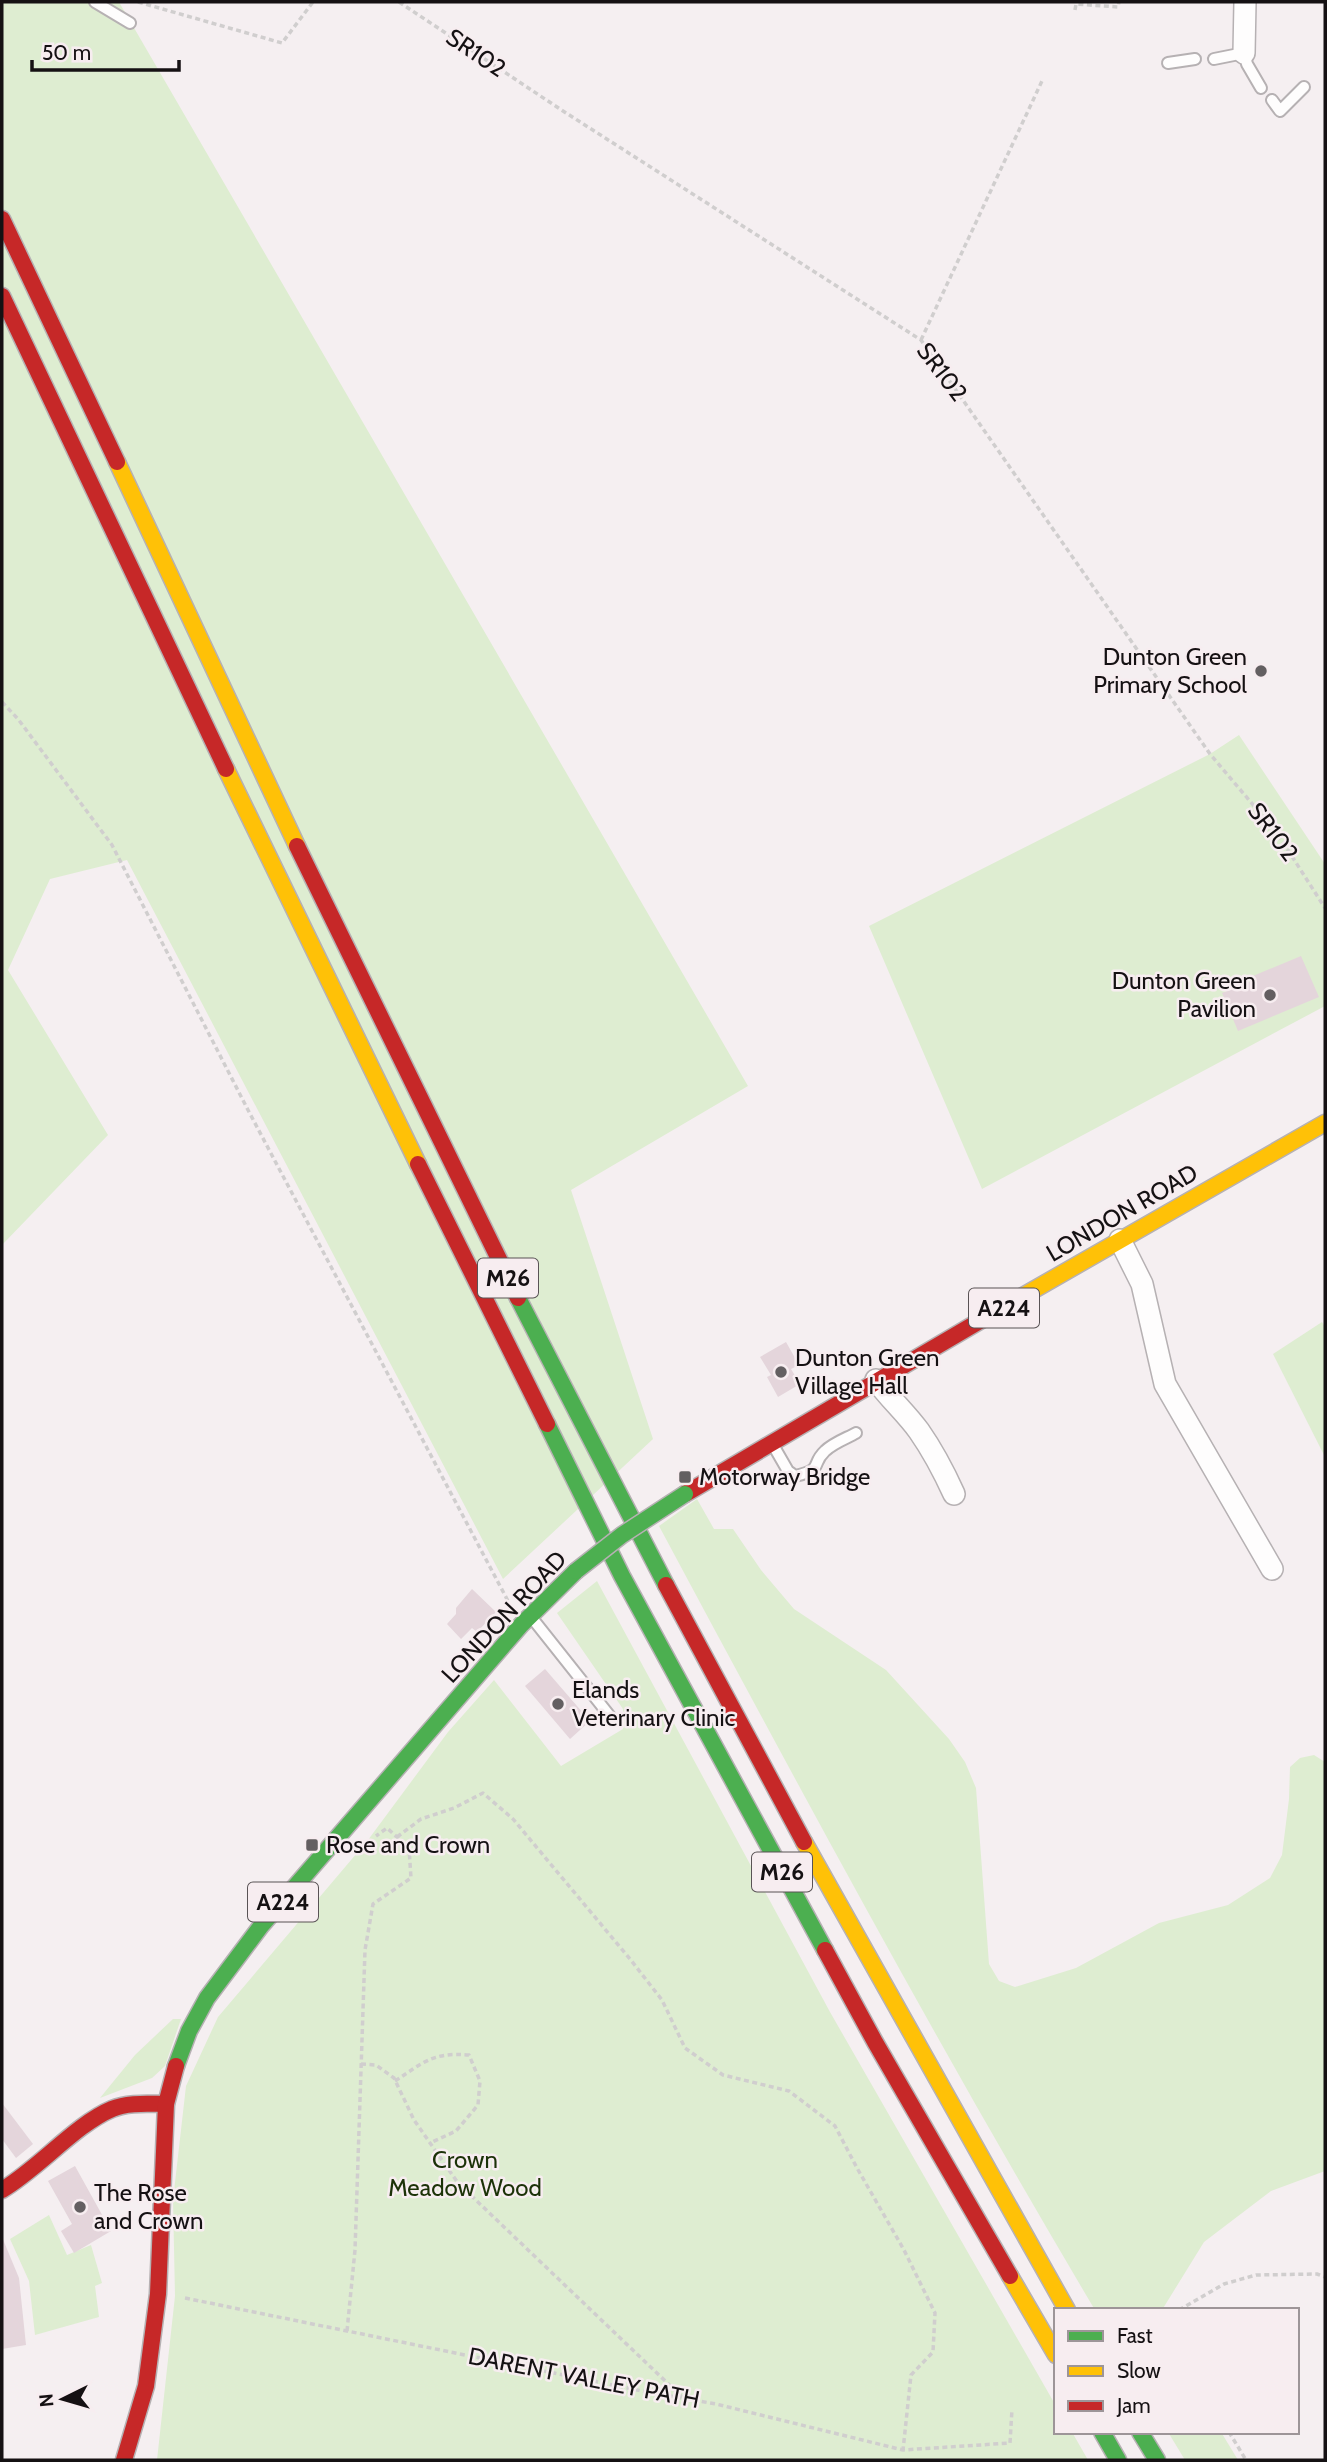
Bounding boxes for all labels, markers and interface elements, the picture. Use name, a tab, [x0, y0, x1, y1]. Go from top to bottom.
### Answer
street label: SR102	[441, 22, 512, 83]
scale bar	[32, 28, 178, 72]
text: 50 m	[42, 40, 91, 65]
street label: SR102	[911, 337, 974, 407]
place label: Dunton Green Primary School	[1093, 642, 1247, 699]
marker: Dunton Green Primary School	[1253, 663, 1269, 679]
street label: SR102	[1242, 797, 1305, 867]
place label: Dunton Green Pavilion	[1112, 966, 1256, 1023]
marker: Dunton Green Pavilion	[1262, 987, 1278, 1003]
street label: LONDON ROAD	[1041, 1158, 1203, 1268]
road number: M26	[478, 1259, 538, 1298]
road number: A224	[969, 1288, 1039, 1328]
place label: Dunton Green Village Hall	[795, 1343, 939, 1400]
marker: Dunton Green Village Hall	[773, 1364, 789, 1380]
place label: Motorway Bridge	[699, 1462, 870, 1491]
marker: Motorway Bridge	[677, 1469, 693, 1485]
street label: LONDON ROAD	[435, 1545, 572, 1689]
place label: Elands Veterinary Clinic	[572, 1675, 736, 1732]
marker: Elands Veterinary Clinic	[550, 1696, 566, 1712]
place label: Rose and Crown	[326, 1830, 490, 1859]
marker: Rose and Crown	[304, 1837, 320, 1853]
road number: M26	[752, 1853, 812, 1892]
road number: A224	[248, 1882, 318, 1922]
park label: Crown Meadow Wood	[388, 2145, 542, 2202]
place label: The Rose and Crown	[94, 2178, 203, 2235]
marker: The Rose and Crown	[72, 2199, 88, 2215]
legend	[1054, 2308, 1299, 2434]
text: Fast	[1117, 2323, 1153, 2348]
street label: DARENT VALLEY PATH	[466, 2341, 702, 2414]
text: Slow	[1117, 2358, 1161, 2383]
north arrow	[28, 2364, 98, 2434]
text: N	[35, 2393, 59, 2408]
text: Jam	[1116, 2393, 1151, 2418]

